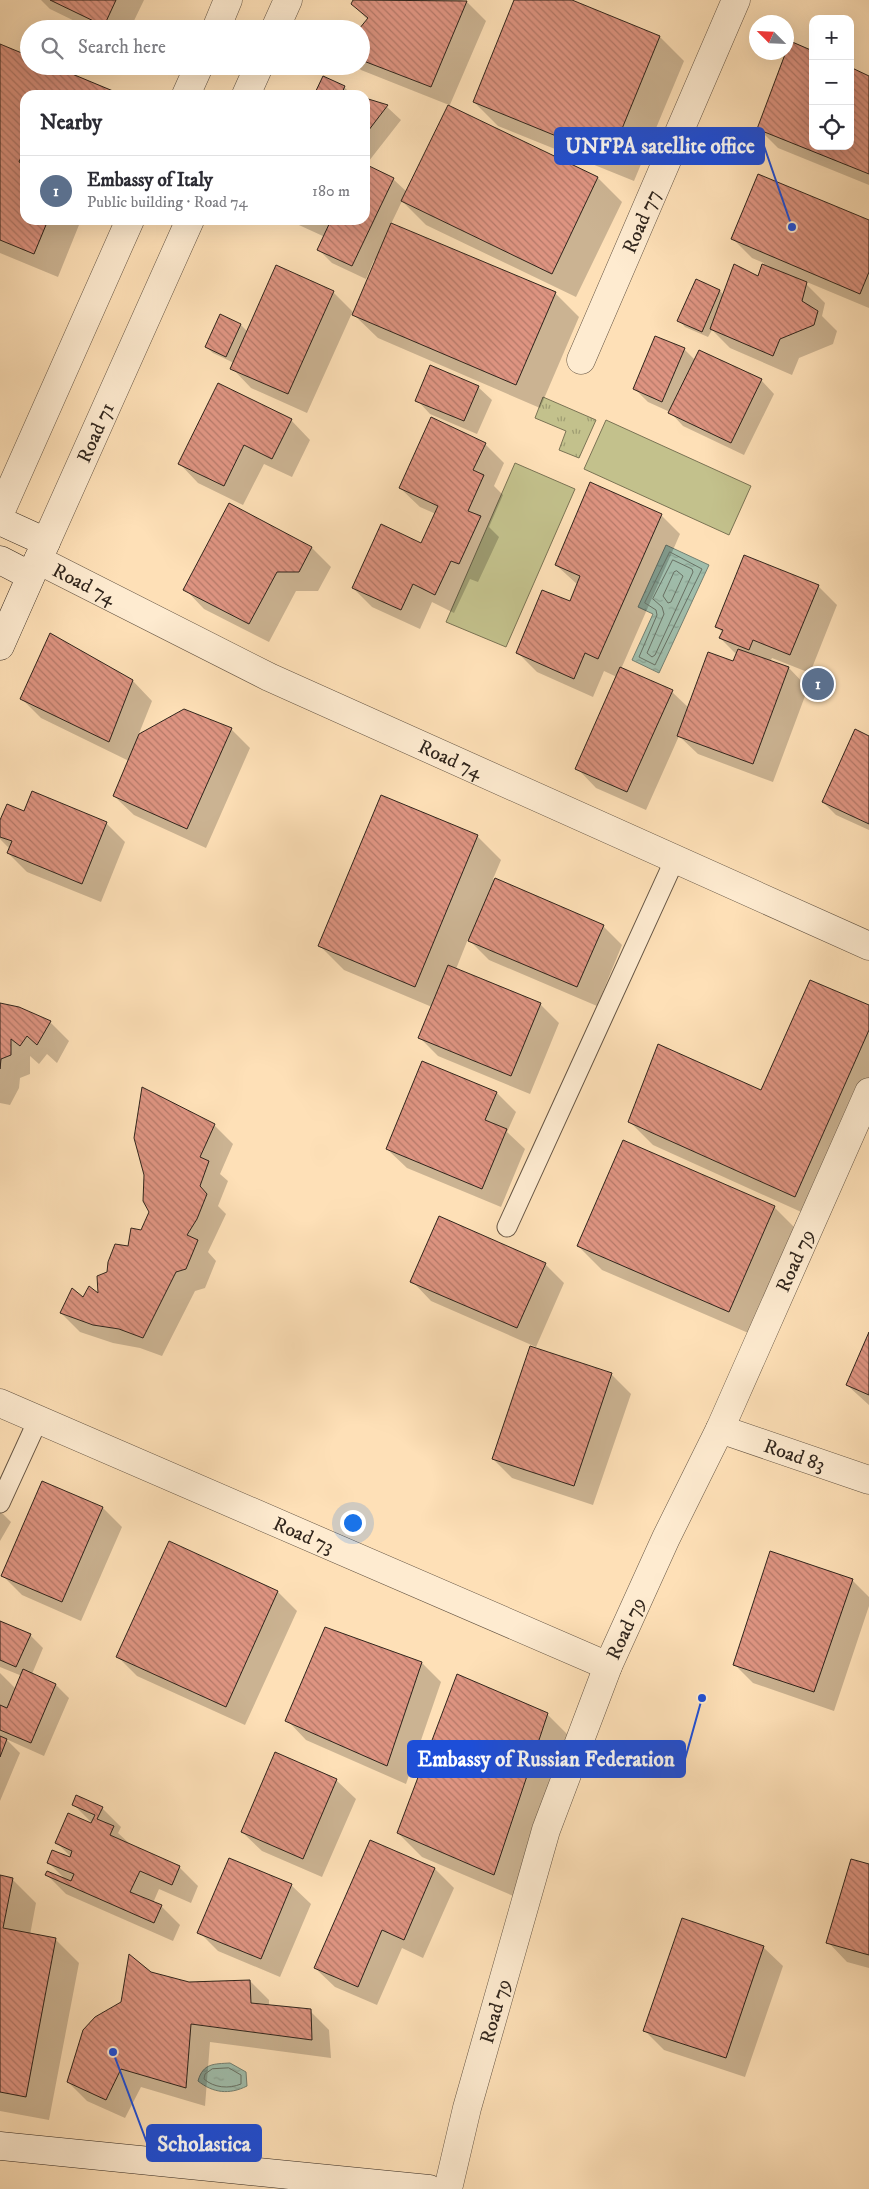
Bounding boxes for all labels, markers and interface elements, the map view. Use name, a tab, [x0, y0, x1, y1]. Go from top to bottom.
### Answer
north arrow	[749, 15, 794, 60]
map controls	[809, 15, 854, 150]
button: +	[809, 15, 854, 60]
search box	[20, 20, 370, 75]
icon: search	[38, 34, 66, 62]
text: Search here	[78, 36, 166, 59]
button: −	[809, 60, 854, 105]
button: locate	[809, 105, 854, 150]
text: Nearby	[40, 110, 102, 136]
callout: UNFPA satellite office	[555, 128, 764, 164]
text: UNFPA satellite office	[565, 134, 755, 160]
text: Embassy of Italy	[87, 169, 213, 192]
text: 1	[53, 181, 59, 201]
text: 180 m	[312, 181, 350, 201]
street label: Road 77	[617, 186, 667, 258]
text: Public building · Road 74	[87, 192, 248, 212]
street label: Road 71	[72, 399, 121, 467]
street label: Road 74	[48, 558, 120, 611]
pin: 1	[802, 665, 834, 703]
street label: Road 74	[414, 735, 486, 785]
street label: Road 79	[771, 1226, 821, 1296]
street label: Road 83	[760, 1434, 828, 1478]
your location	[340, 1510, 366, 1536]
street label: Road 73	[269, 1512, 337, 1560]
street label: Road 79	[601, 1594, 652, 1664]
callout: Embassy of Russian Federation	[408, 1741, 685, 1777]
text: Embassy of Russian Federation	[417, 1747, 676, 1773]
street label: Road 79	[475, 1976, 517, 2047]
callout: Scholastica	[147, 2125, 261, 2161]
text: Scholastica	[157, 2132, 252, 2158]

